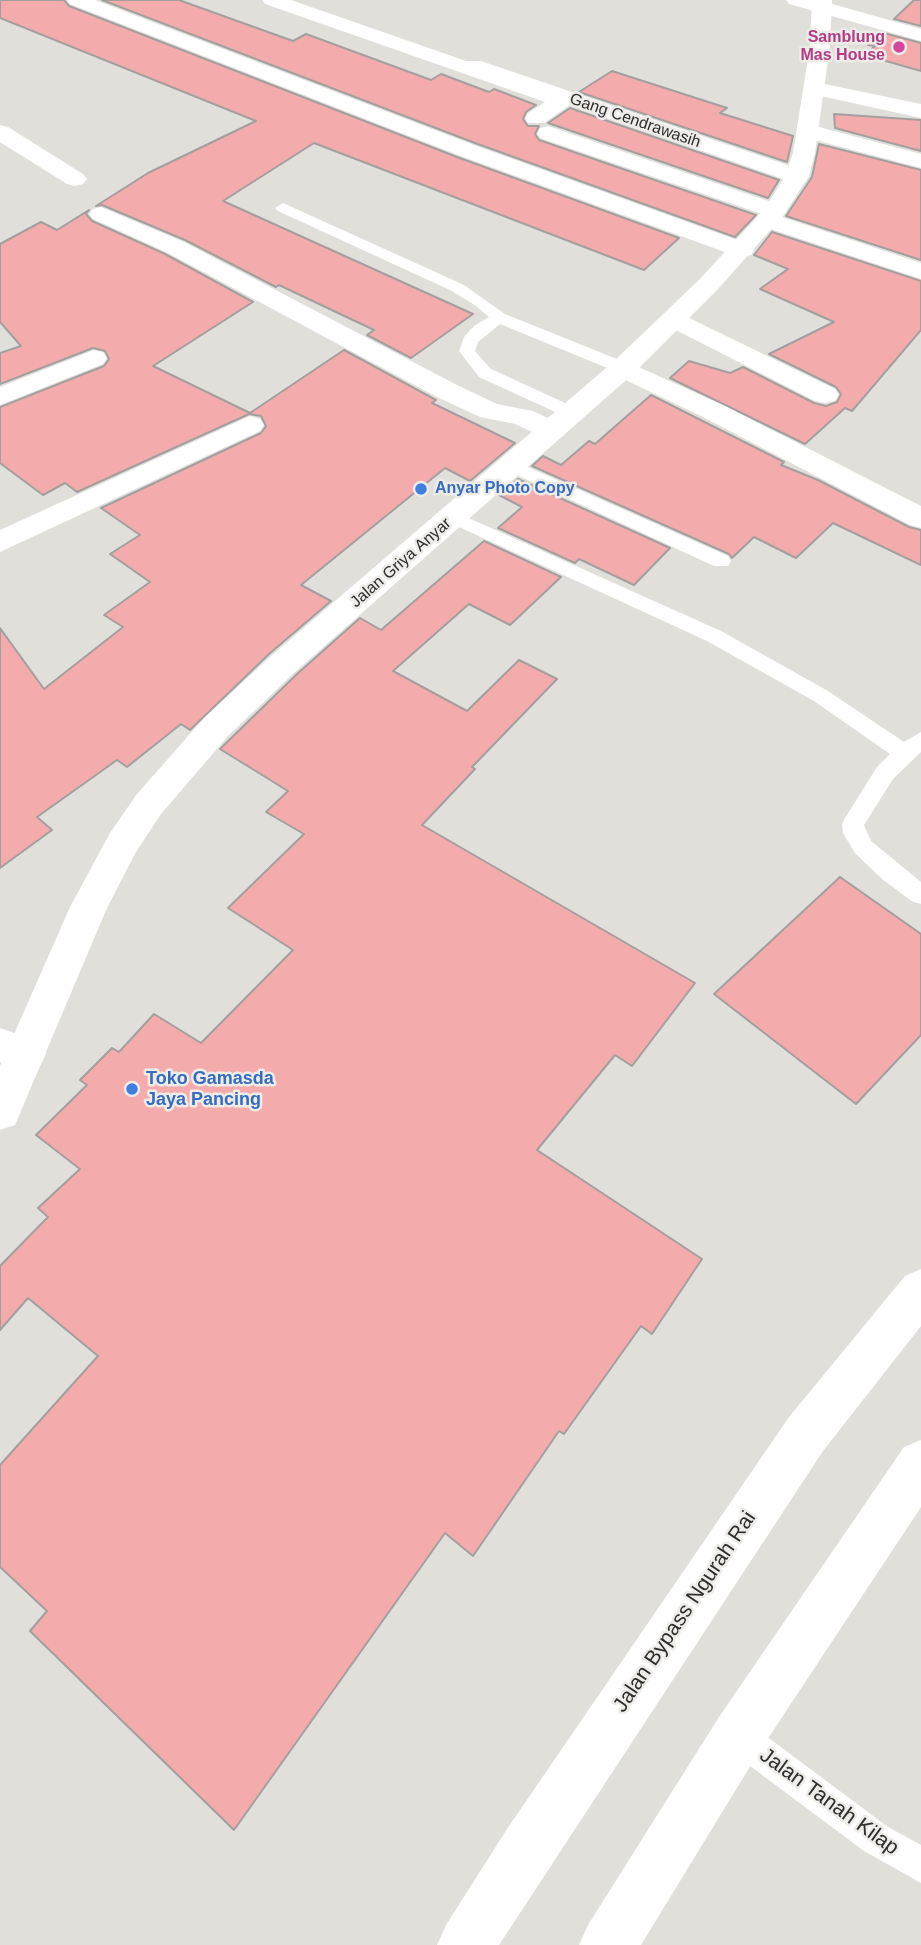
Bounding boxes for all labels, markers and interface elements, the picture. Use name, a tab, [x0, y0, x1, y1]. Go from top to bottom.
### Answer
place label: Samblung Mas House	[801, 28, 885, 66]
marker: Samblung Mas House	[891, 39, 907, 55]
street label: Gang Cendrawasih	[567, 90, 703, 152]
place label: Anyar Photo Copy	[435, 479, 575, 499]
marker: Anyar Photo Copy	[413, 481, 429, 497]
street label: Jalan Griya Anyar	[347, 514, 455, 612]
place label: Toko Gamasda Jaya Pancing	[146, 1068, 274, 1110]
marker: Toko Gamasda Jaya Pancing	[124, 1081, 140, 1097]
street label: Jalan Bypass Ngurah Rai	[608, 1507, 762, 1717]
street label: Jalan Tanah Kilap	[755, 1743, 903, 1861]

